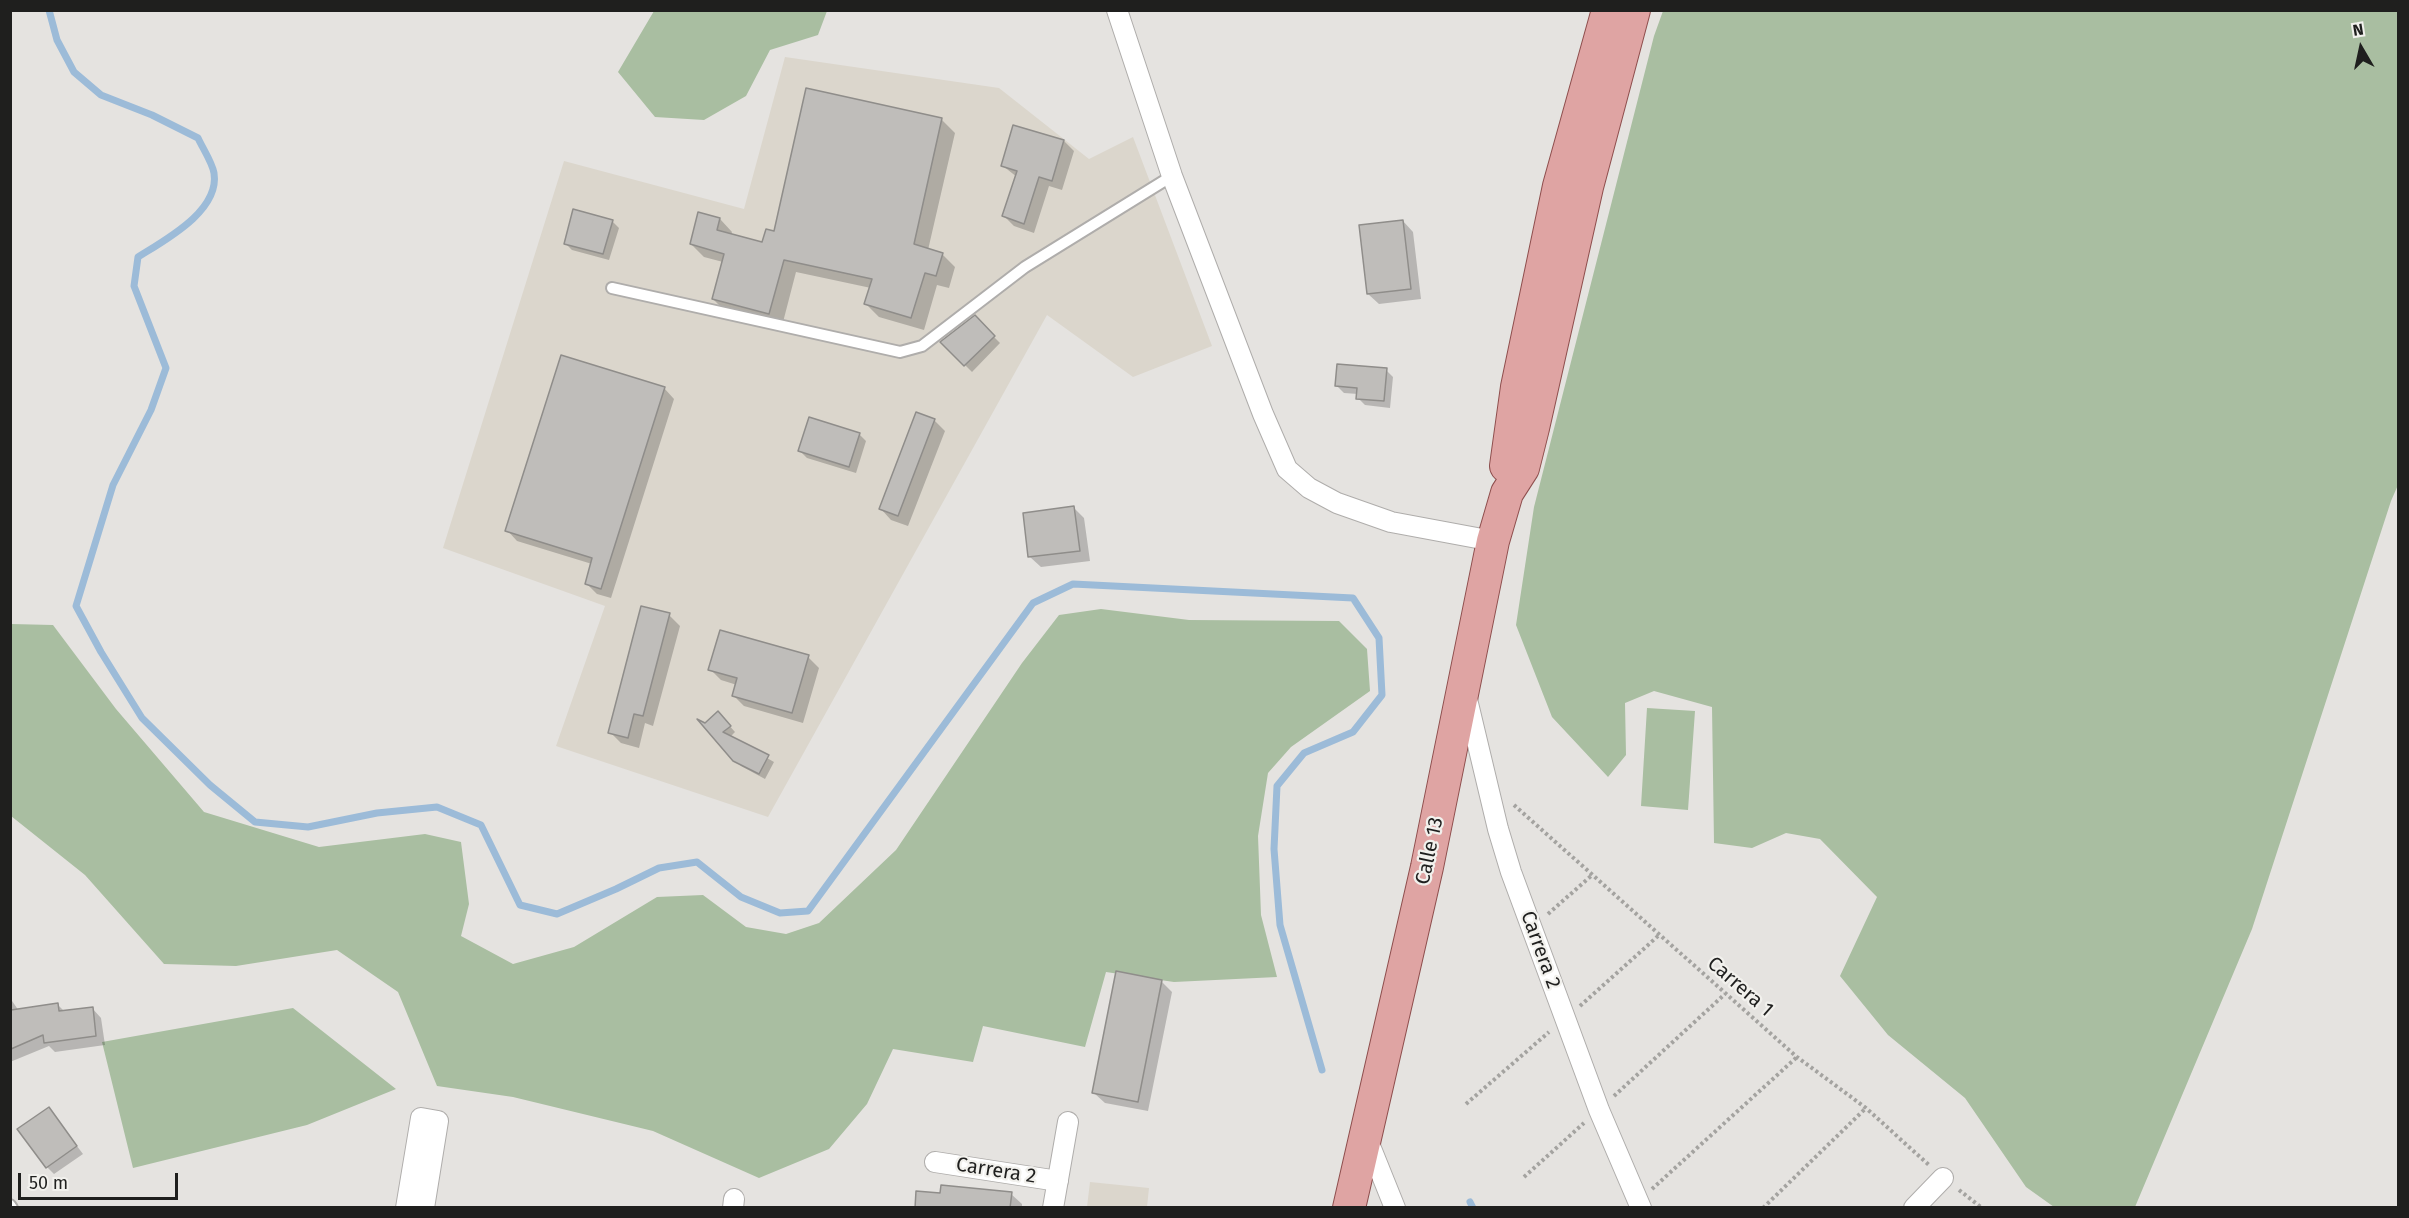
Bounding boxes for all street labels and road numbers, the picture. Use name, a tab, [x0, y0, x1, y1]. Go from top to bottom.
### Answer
street label: Calle 13	[1411, 815, 1449, 887]
street label: Carrera 2	[1515, 908, 1565, 992]
street label: Carrera 1	[1702, 952, 1778, 1022]
street label: Carrera 2	[954, 1153, 1038, 1189]

